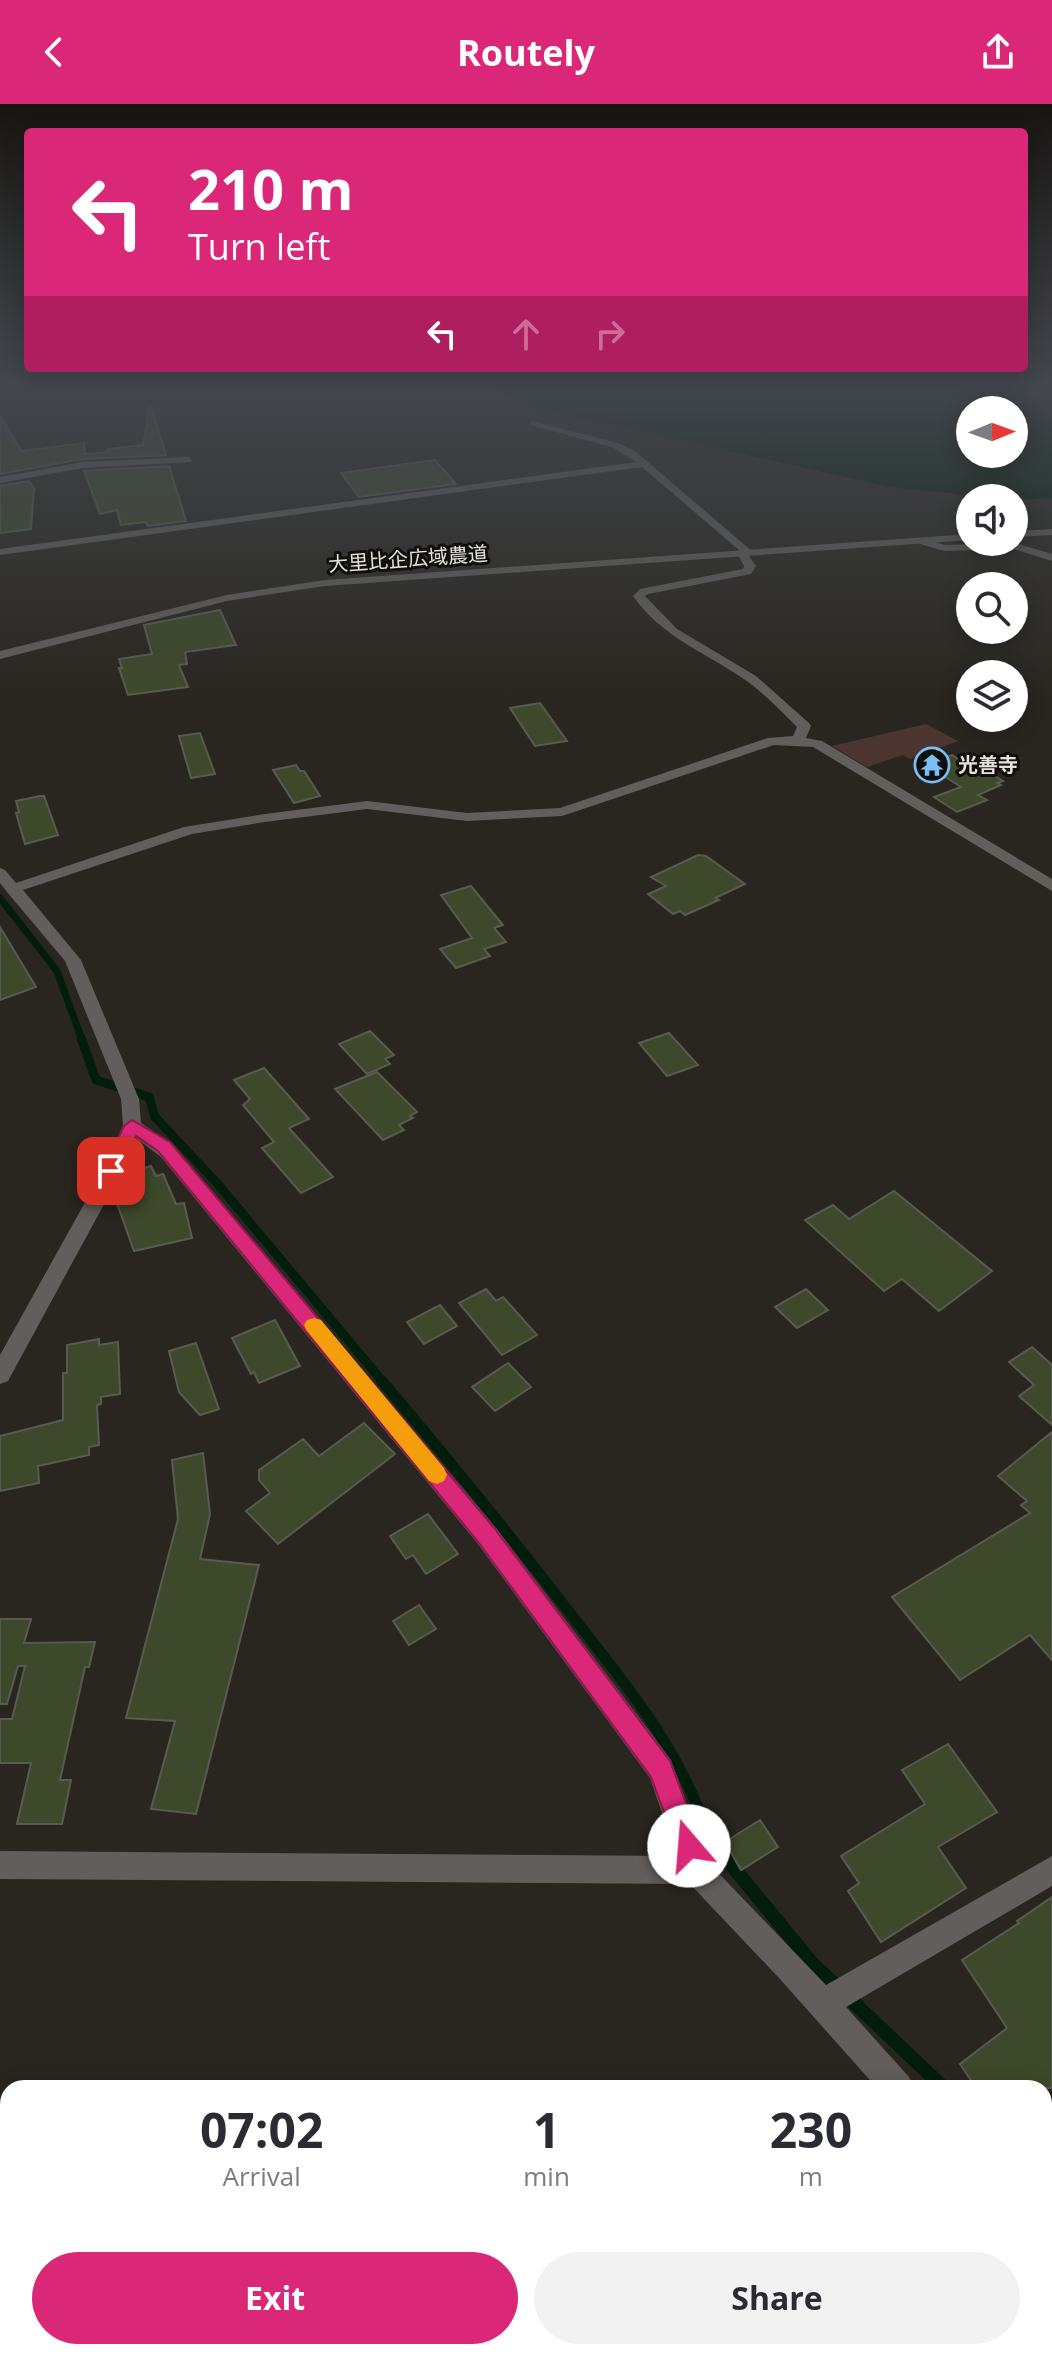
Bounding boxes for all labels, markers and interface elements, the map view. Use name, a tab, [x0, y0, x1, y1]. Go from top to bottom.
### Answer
text: Routely	[457, 28, 595, 77]
icon: back	[32, 30, 76, 74]
icon: share	[976, 30, 1020, 74]
text: 210 m	[188, 150, 354, 226]
icon: left	[56, 160, 160, 264]
text: Turn left	[188, 222, 330, 271]
icon: left	[420, 312, 464, 356]
icon: ahead	[504, 312, 548, 356]
icon: right	[588, 312, 632, 356]
north arrow	[956, 396, 1028, 468]
map controls	[956, 396, 1028, 732]
button: sound	[956, 484, 1028, 556]
street label: 大里比企広域農道	[327, 539, 489, 578]
button: search	[956, 572, 1028, 644]
button: layers	[956, 660, 1028, 732]
temple icon: 光善寺	[913, 746, 951, 784]
place label: 光善寺	[958, 751, 1018, 778]
pin	[77, 1137, 145, 1205]
icon: arrive	[89, 1149, 133, 1193]
position arrow	[647, 1804, 731, 1888]
text: 07:02	[200, 2097, 323, 2162]
text: 1	[533, 2097, 560, 2162]
text: 230	[770, 2097, 852, 2162]
text: Arrival	[222, 2158, 301, 2194]
text: min	[523, 2158, 570, 2194]
text: m	[799, 2158, 823, 2194]
button: Exit	[32, 2252, 518, 2344]
button: Share	[534, 2252, 1020, 2344]

